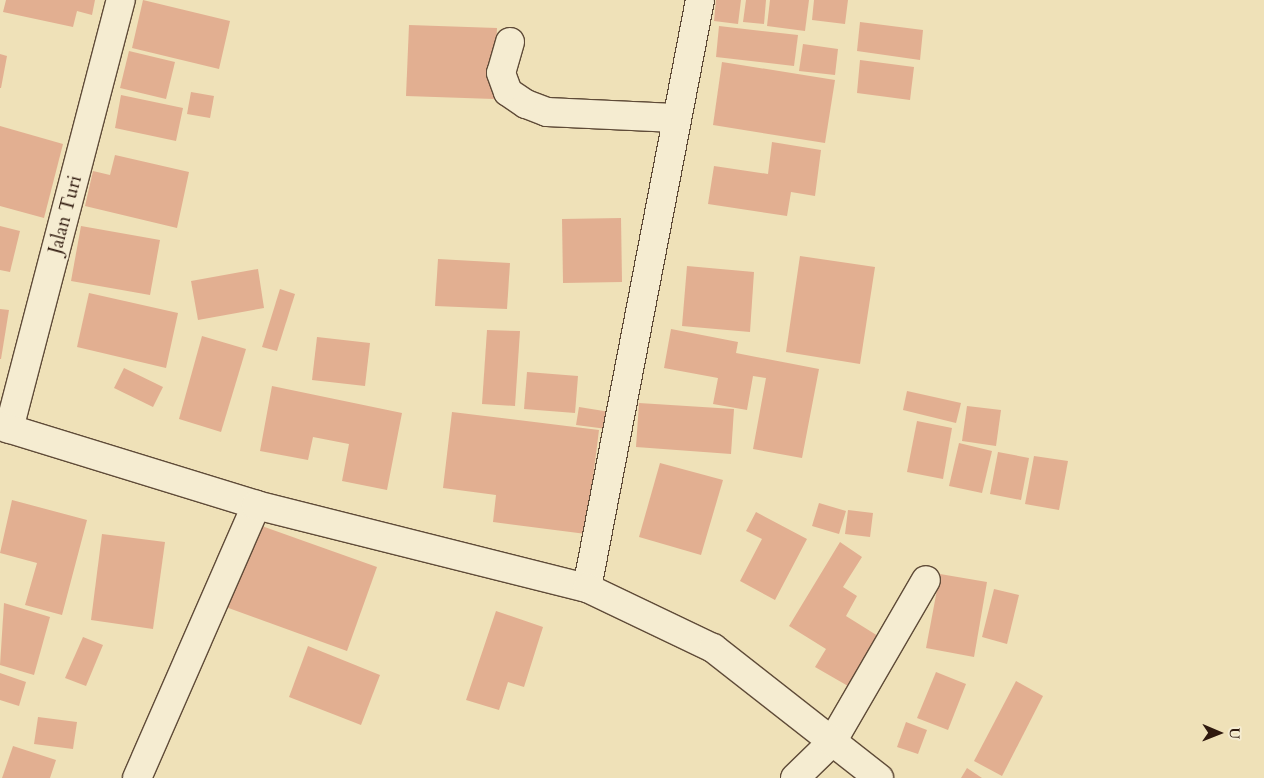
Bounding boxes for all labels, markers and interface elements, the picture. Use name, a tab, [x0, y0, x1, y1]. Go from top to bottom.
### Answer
street label: Jalan Turi	[45, 173, 87, 257]
north arrow	[1194, 708, 1244, 758]
text: U	[1225, 727, 1244, 739]

